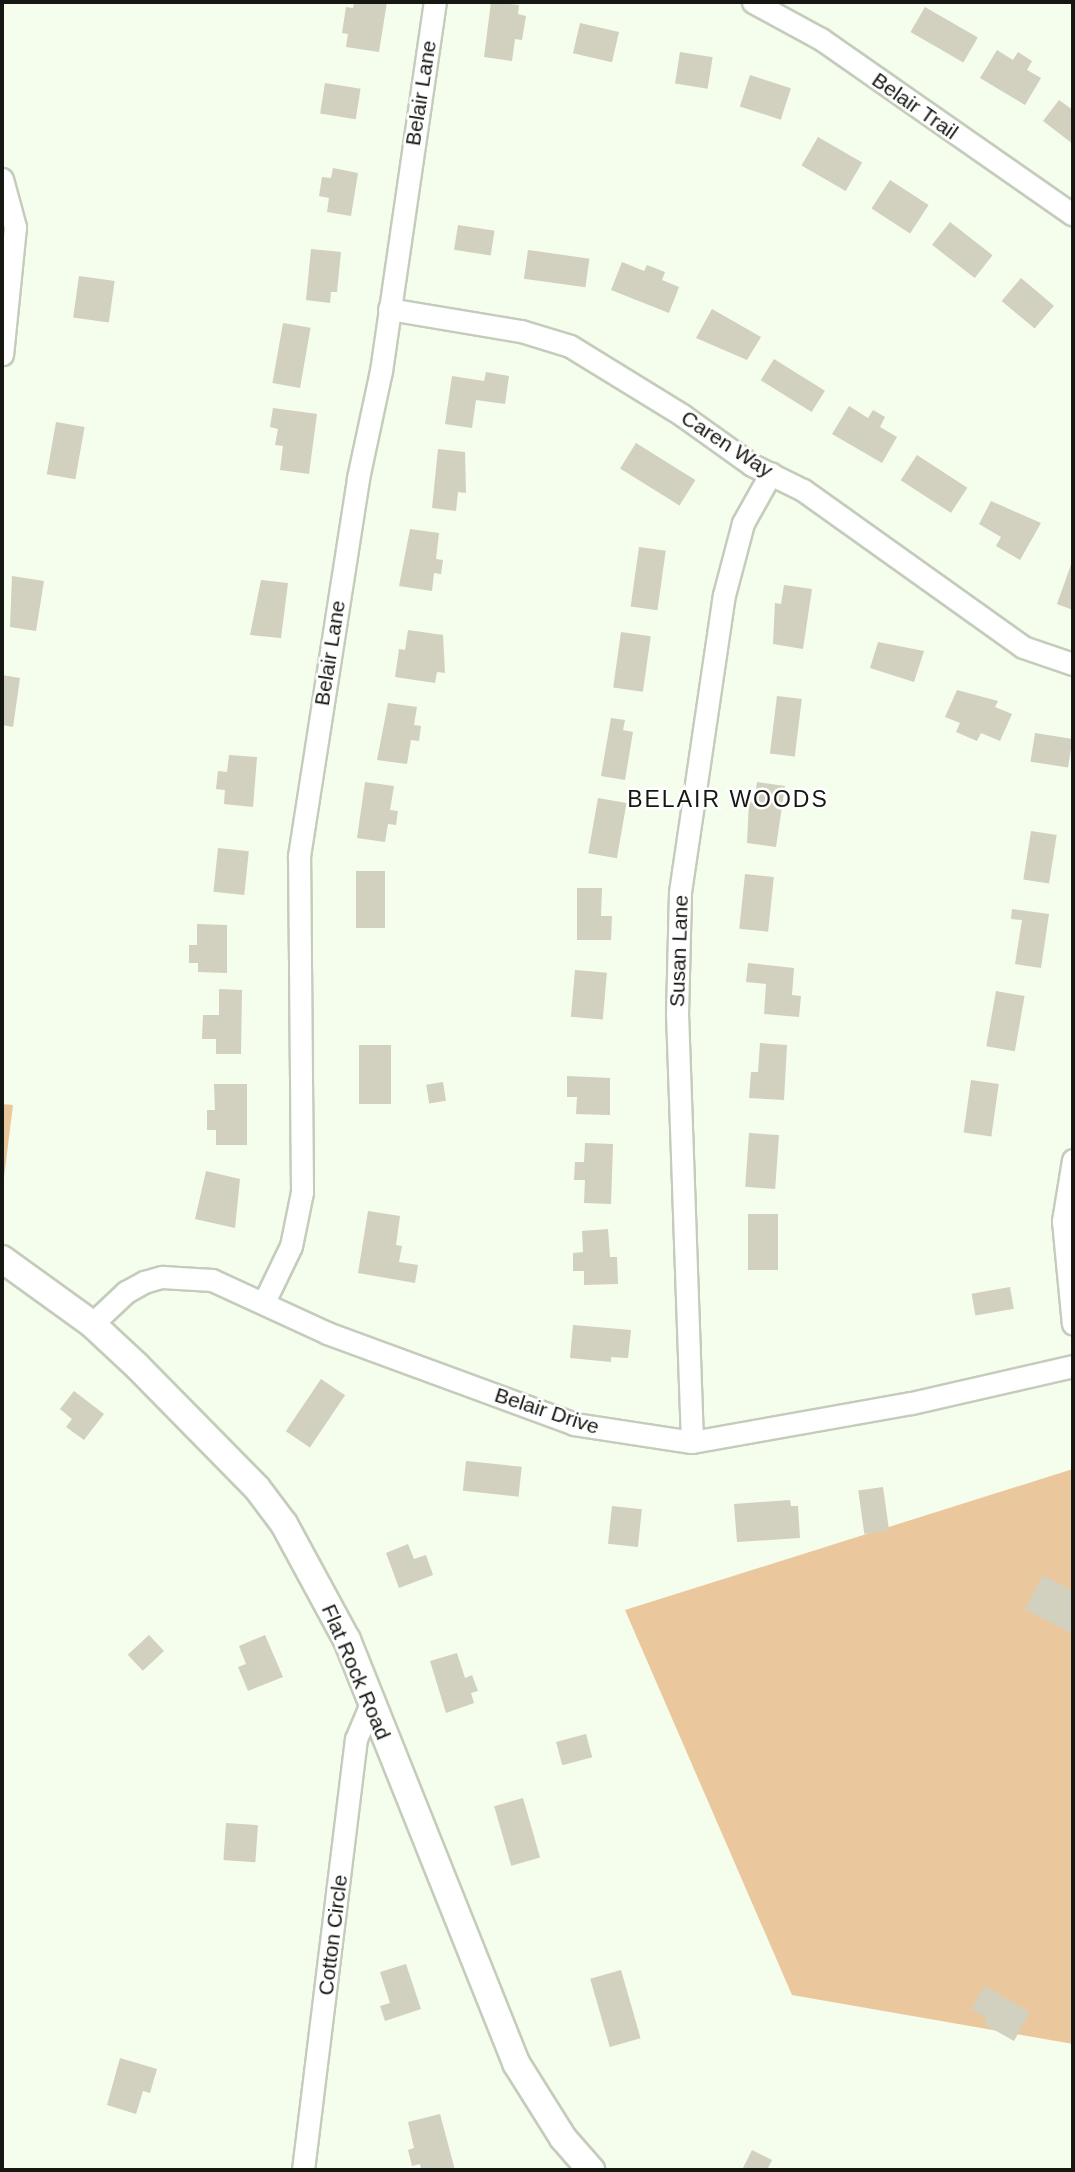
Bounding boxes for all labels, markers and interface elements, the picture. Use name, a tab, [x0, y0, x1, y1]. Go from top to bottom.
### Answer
street label: Belair Lane	[400, 39, 442, 147]
street label: Belair Trail	[867, 67, 963, 145]
street label: Caren Way	[676, 405, 778, 483]
street label: Belair Lane	[309, 599, 351, 707]
district label: BELAIR WOODS	[629, 785, 827, 813]
street label: Susan Lane	[664, 895, 694, 1007]
street label: Belair Drive	[491, 1382, 603, 1440]
street label: Flat Rock Road	[316, 1600, 396, 1744]
street label: Cotton Circle	[313, 1873, 353, 1997]

